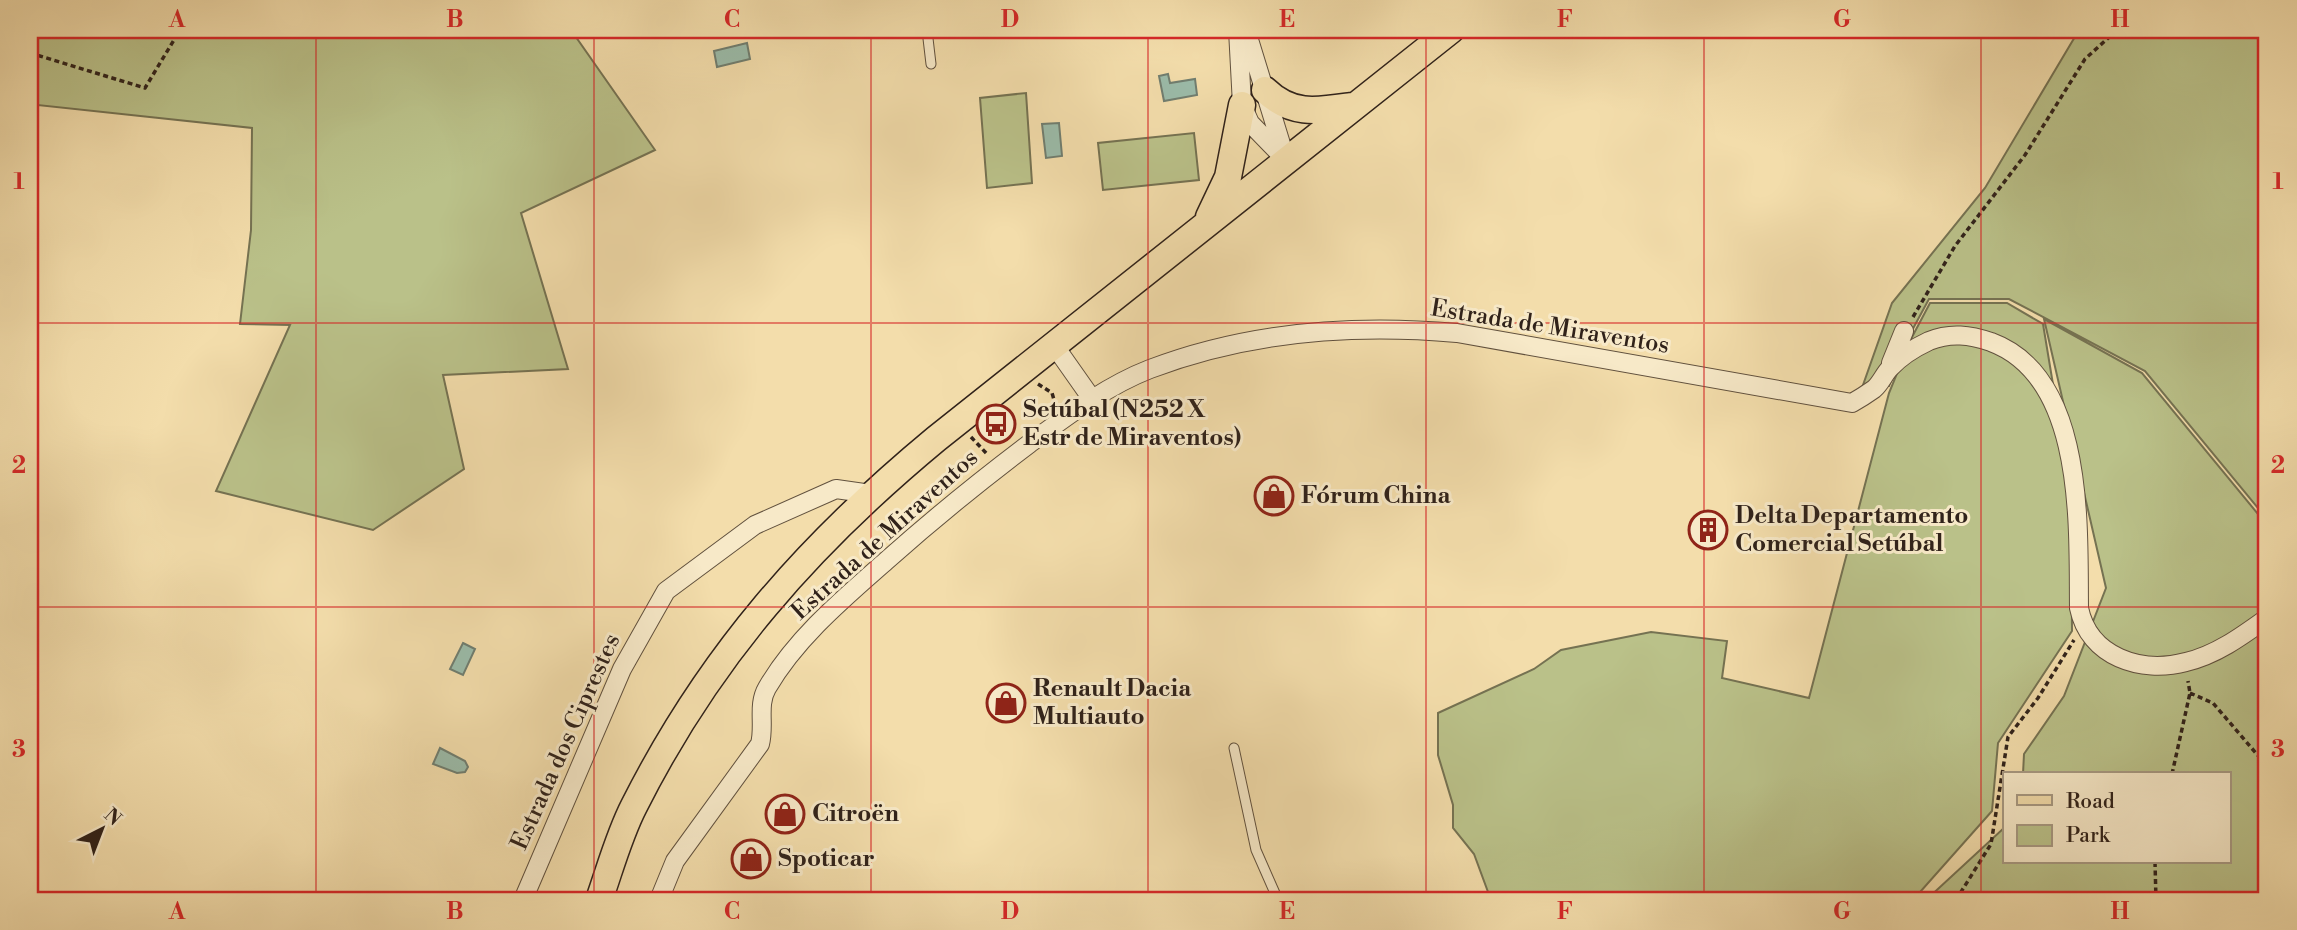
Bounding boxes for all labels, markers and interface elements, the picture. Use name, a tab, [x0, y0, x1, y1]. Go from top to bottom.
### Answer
text: A	[168, 6, 186, 34]
text: B	[446, 6, 464, 34]
text: C	[724, 6, 740, 34]
text: D	[1001, 6, 1019, 34]
text: E	[1279, 6, 1295, 34]
text: F	[1557, 6, 1573, 34]
text: G	[1833, 6, 1851, 34]
text: H	[2111, 6, 2130, 34]
text: 1	[13, 168, 25, 196]
text: 1	[2272, 168, 2284, 196]
street label: Estrada de Miraventos	[1429, 293, 1671, 361]
place label: Setúbal (N252 X Estr de Miraventos)	[1023, 395, 1241, 453]
bus stop icon: Setúbal (N252 X Estr de Miraventos)	[975, 403, 1017, 445]
street label: Estrada de Miraventos	[785, 443, 985, 627]
text: 2	[12, 452, 26, 480]
text: 2	[2271, 452, 2285, 480]
shop icon: Fórum China	[1253, 475, 1295, 517]
place label: Fórum China	[1301, 481, 1451, 511]
place label: Delta Departamento Comercial Setúbal	[1735, 501, 1968, 559]
building icon: Delta Departamento Comercial Setúbal	[1687, 509, 1729, 551]
street label: Estrada dos Ciprestes	[505, 629, 627, 855]
place label: Renault Dacia Multiauto	[1033, 674, 1192, 732]
shop icon: Renault Dacia Multiauto	[985, 682, 1027, 724]
text: 3	[12, 736, 26, 764]
text: 3	[2271, 736, 2285, 764]
legend	[2003, 772, 2230, 864]
text: Road	[2066, 789, 2115, 815]
shop icon: Citroën	[764, 793, 806, 835]
north arrow	[66, 794, 136, 864]
place label: Citroën	[812, 799, 899, 829]
text: N	[99, 803, 126, 831]
text: Park	[2066, 823, 2111, 849]
shop icon: Spoticar	[730, 838, 772, 880]
place label: Spoticar	[778, 844, 875, 874]
text: A	[168, 898, 186, 926]
text: B	[446, 898, 464, 926]
text: C	[724, 898, 740, 926]
text: D	[1001, 898, 1019, 926]
text: E	[1279, 898, 1295, 926]
text: F	[1557, 898, 1573, 926]
text: G	[1833, 898, 1851, 926]
text: H	[2111, 898, 2130, 926]

